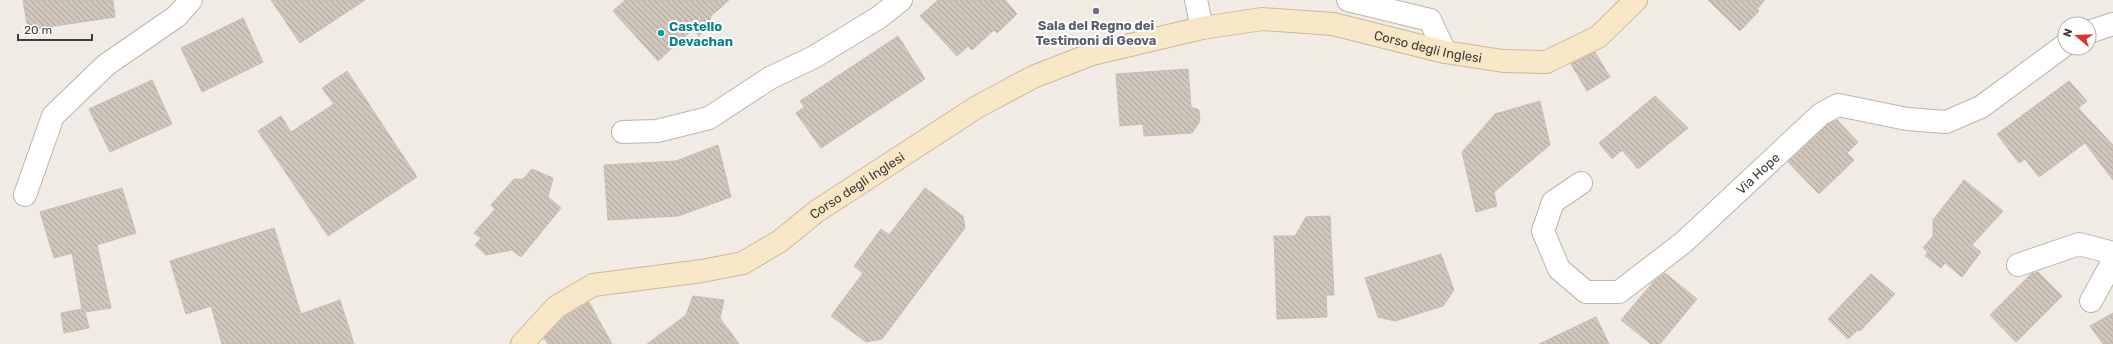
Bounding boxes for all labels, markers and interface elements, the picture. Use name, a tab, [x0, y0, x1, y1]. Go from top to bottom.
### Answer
marker: Sala del Regno dei Testimoni di Geova	[1091, 6, 1101, 16]
scale bar	[18, 16, 92, 42]
north arrow	[2057, 16, 2097, 56]
place label: Sala del Regno dei Testimoni di Geova	[1036, 18, 1156, 48]
place label: Castello Devachan	[669, 19, 733, 49]
text: 20 m	[24, 23, 52, 37]
text: N	[2061, 27, 2075, 39]
marker: Castello Devachan	[656, 28, 666, 38]
street label: Corso degli Inglesi	[1372, 28, 1483, 66]
street label: Corso degli Inglesi	[807, 149, 907, 222]
street label: Via Hope	[1733, 150, 1783, 197]

